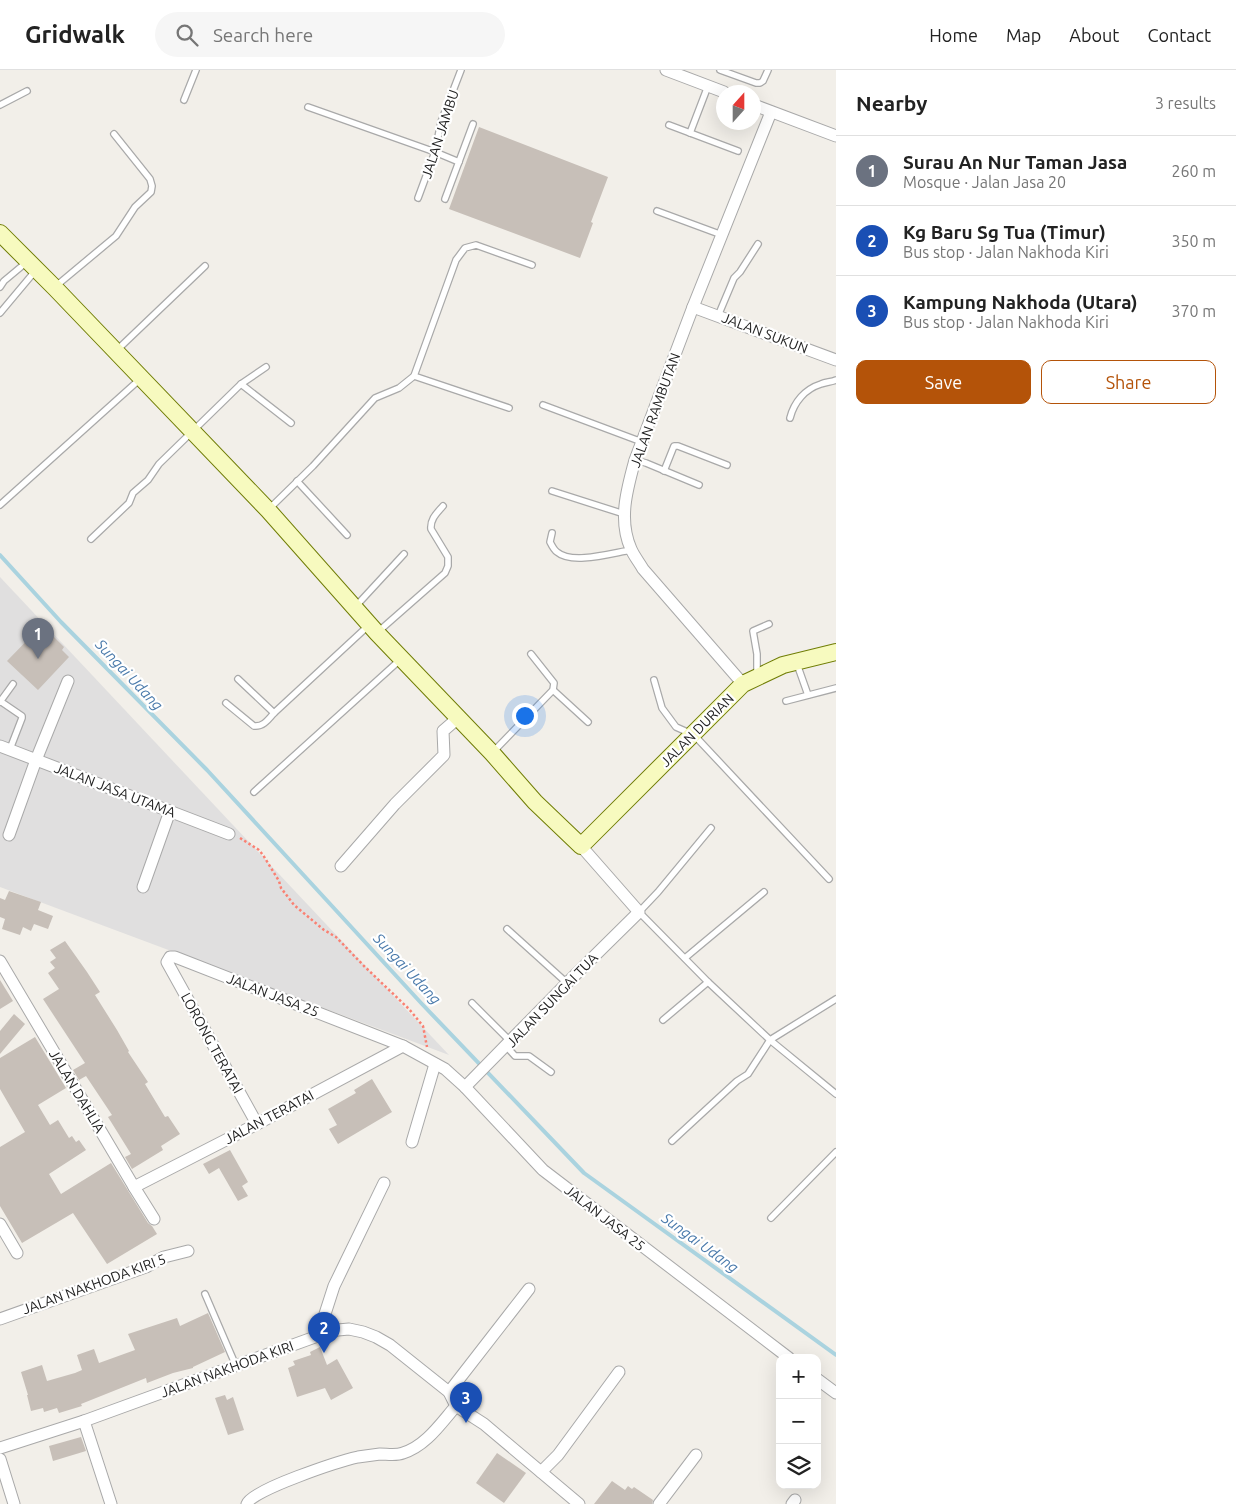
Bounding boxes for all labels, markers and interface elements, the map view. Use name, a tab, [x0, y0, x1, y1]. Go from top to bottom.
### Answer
search box	[155, 12, 505, 57]
text: Gridwalk	[25, 21, 125, 48]
icon: search	[173, 21, 201, 49]
text: Search here	[213, 24, 313, 46]
text: Home	[929, 25, 978, 45]
text: Map	[1006, 25, 1041, 45]
text: About	[1069, 25, 1119, 45]
text: Contact	[1147, 25, 1211, 45]
north arrow	[716, 85, 761, 130]
street label: JALAN JAMBU	[418, 88, 462, 180]
text: Nearby	[856, 91, 927, 115]
text: 3 results	[1155, 94, 1216, 112]
text: Surau An Nur Taman Jasa	[903, 151, 1127, 173]
text: 1	[867, 162, 877, 180]
text: 260 m	[1171, 162, 1216, 180]
text: Mosque · Jalan Jasa 20	[903, 173, 1066, 191]
text: Kg Baru Sg Tua (Timur)	[903, 221, 1106, 243]
text: 2	[867, 232, 877, 250]
text: 350 m	[1171, 232, 1216, 250]
text: Bus stop · Jalan Nakhoda Kiri	[903, 243, 1109, 261]
text: Kampung Nakhoda (Utara)	[903, 291, 1138, 313]
text: 3	[867, 302, 877, 320]
text: 370 m	[1171, 302, 1216, 320]
street label: JALAN SUKUN	[720, 309, 810, 357]
text: Bus stop · Jalan Nakhoda Kiri	[903, 313, 1109, 331]
street label: JALAN RAMBUTAN	[627, 351, 683, 469]
button: Save	[856, 360, 1031, 404]
button: Share	[1041, 360, 1216, 404]
pin: 1	[22, 618, 54, 659]
water label: Sungai Udang	[92, 635, 166, 714]
street label: JALAN DURIAN	[657, 690, 737, 770]
your location	[512, 703, 538, 729]
street label: JALAN JASA UTAMA	[52, 759, 178, 821]
water label: Sungai Udang	[370, 929, 444, 1008]
street label: JALAN SUNGAI TUA	[503, 950, 601, 1050]
street label: JALAN JASA 25	[225, 970, 321, 1020]
street label: LORONG TERATAI	[178, 990, 246, 1096]
street label: JALAN DAHLIA	[46, 1047, 108, 1135]
street label: JALAN TERATAI	[222, 1087, 316, 1147]
street label: JALAN JASA 25	[562, 1182, 648, 1254]
water label: Sungai Udang	[658, 1209, 742, 1276]
street label: JALAN NAKHODA KIRI 5	[20, 1251, 168, 1317]
pin: 2	[308, 1312, 340, 1353]
street label: JALAN NAKHODA KIRI	[158, 1337, 296, 1401]
map controls	[776, 1354, 821, 1489]
button: +	[776, 1354, 821, 1399]
pin: 3	[450, 1382, 482, 1423]
button: −	[776, 1399, 821, 1444]
button: layers	[776, 1444, 821, 1489]

